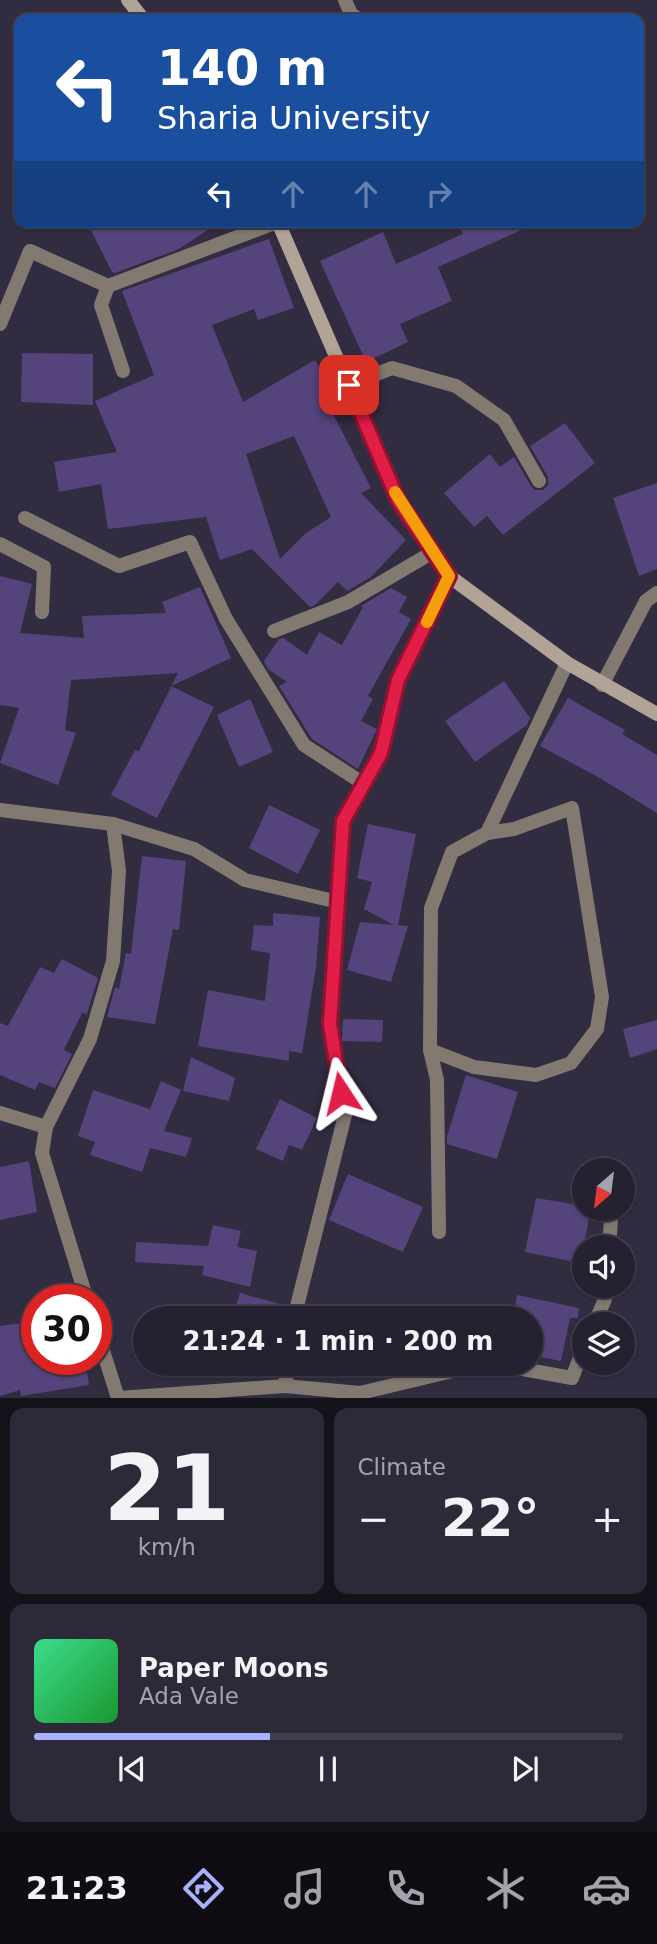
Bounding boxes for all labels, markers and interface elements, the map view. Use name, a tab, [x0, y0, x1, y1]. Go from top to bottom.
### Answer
text: 140 m	[157, 40, 327, 97]
icon: left	[42, 42, 133, 133]
text: Sharia University	[157, 99, 430, 137]
icon: left	[201, 175, 239, 213]
icon: ahead	[274, 175, 312, 213]
icon: ahead	[347, 175, 385, 213]
icon: right	[420, 175, 458, 213]
pin	[319, 355, 379, 415]
icon: arrive	[330, 366, 368, 404]
position arrow	[304, 1056, 378, 1130]
north arrow	[572, 1158, 635, 1222]
map controls	[572, 1158, 635, 1375]
button: sound	[572, 1235, 635, 1298]
speed limit sign: 30	[21, 1284, 112, 1375]
button: layers	[572, 1312, 635, 1375]
text: 21:24 · 1 min · 200 m	[183, 1326, 493, 1356]
text: 21	[103, 1436, 230, 1541]
text: Climate	[358, 1454, 446, 1480]
text: 22°	[441, 1488, 539, 1548]
text: −	[358, 1497, 389, 1541]
text: +	[591, 1497, 623, 1541]
text: km/h	[138, 1534, 196, 1560]
text: Paper Moons	[139, 1653, 329, 1683]
text: Ada Vale	[139, 1683, 239, 1709]
icon: previous	[113, 1750, 151, 1788]
icon: pause	[309, 1750, 347, 1788]
icon: next	[506, 1750, 544, 1788]
icon: directions	[179, 1864, 228, 1913]
icon: music	[280, 1864, 329, 1913]
icon: phone	[381, 1864, 430, 1913]
icon: climate	[481, 1864, 530, 1913]
icon: car	[582, 1864, 631, 1913]
text: 21:23	[26, 1869, 128, 1907]

